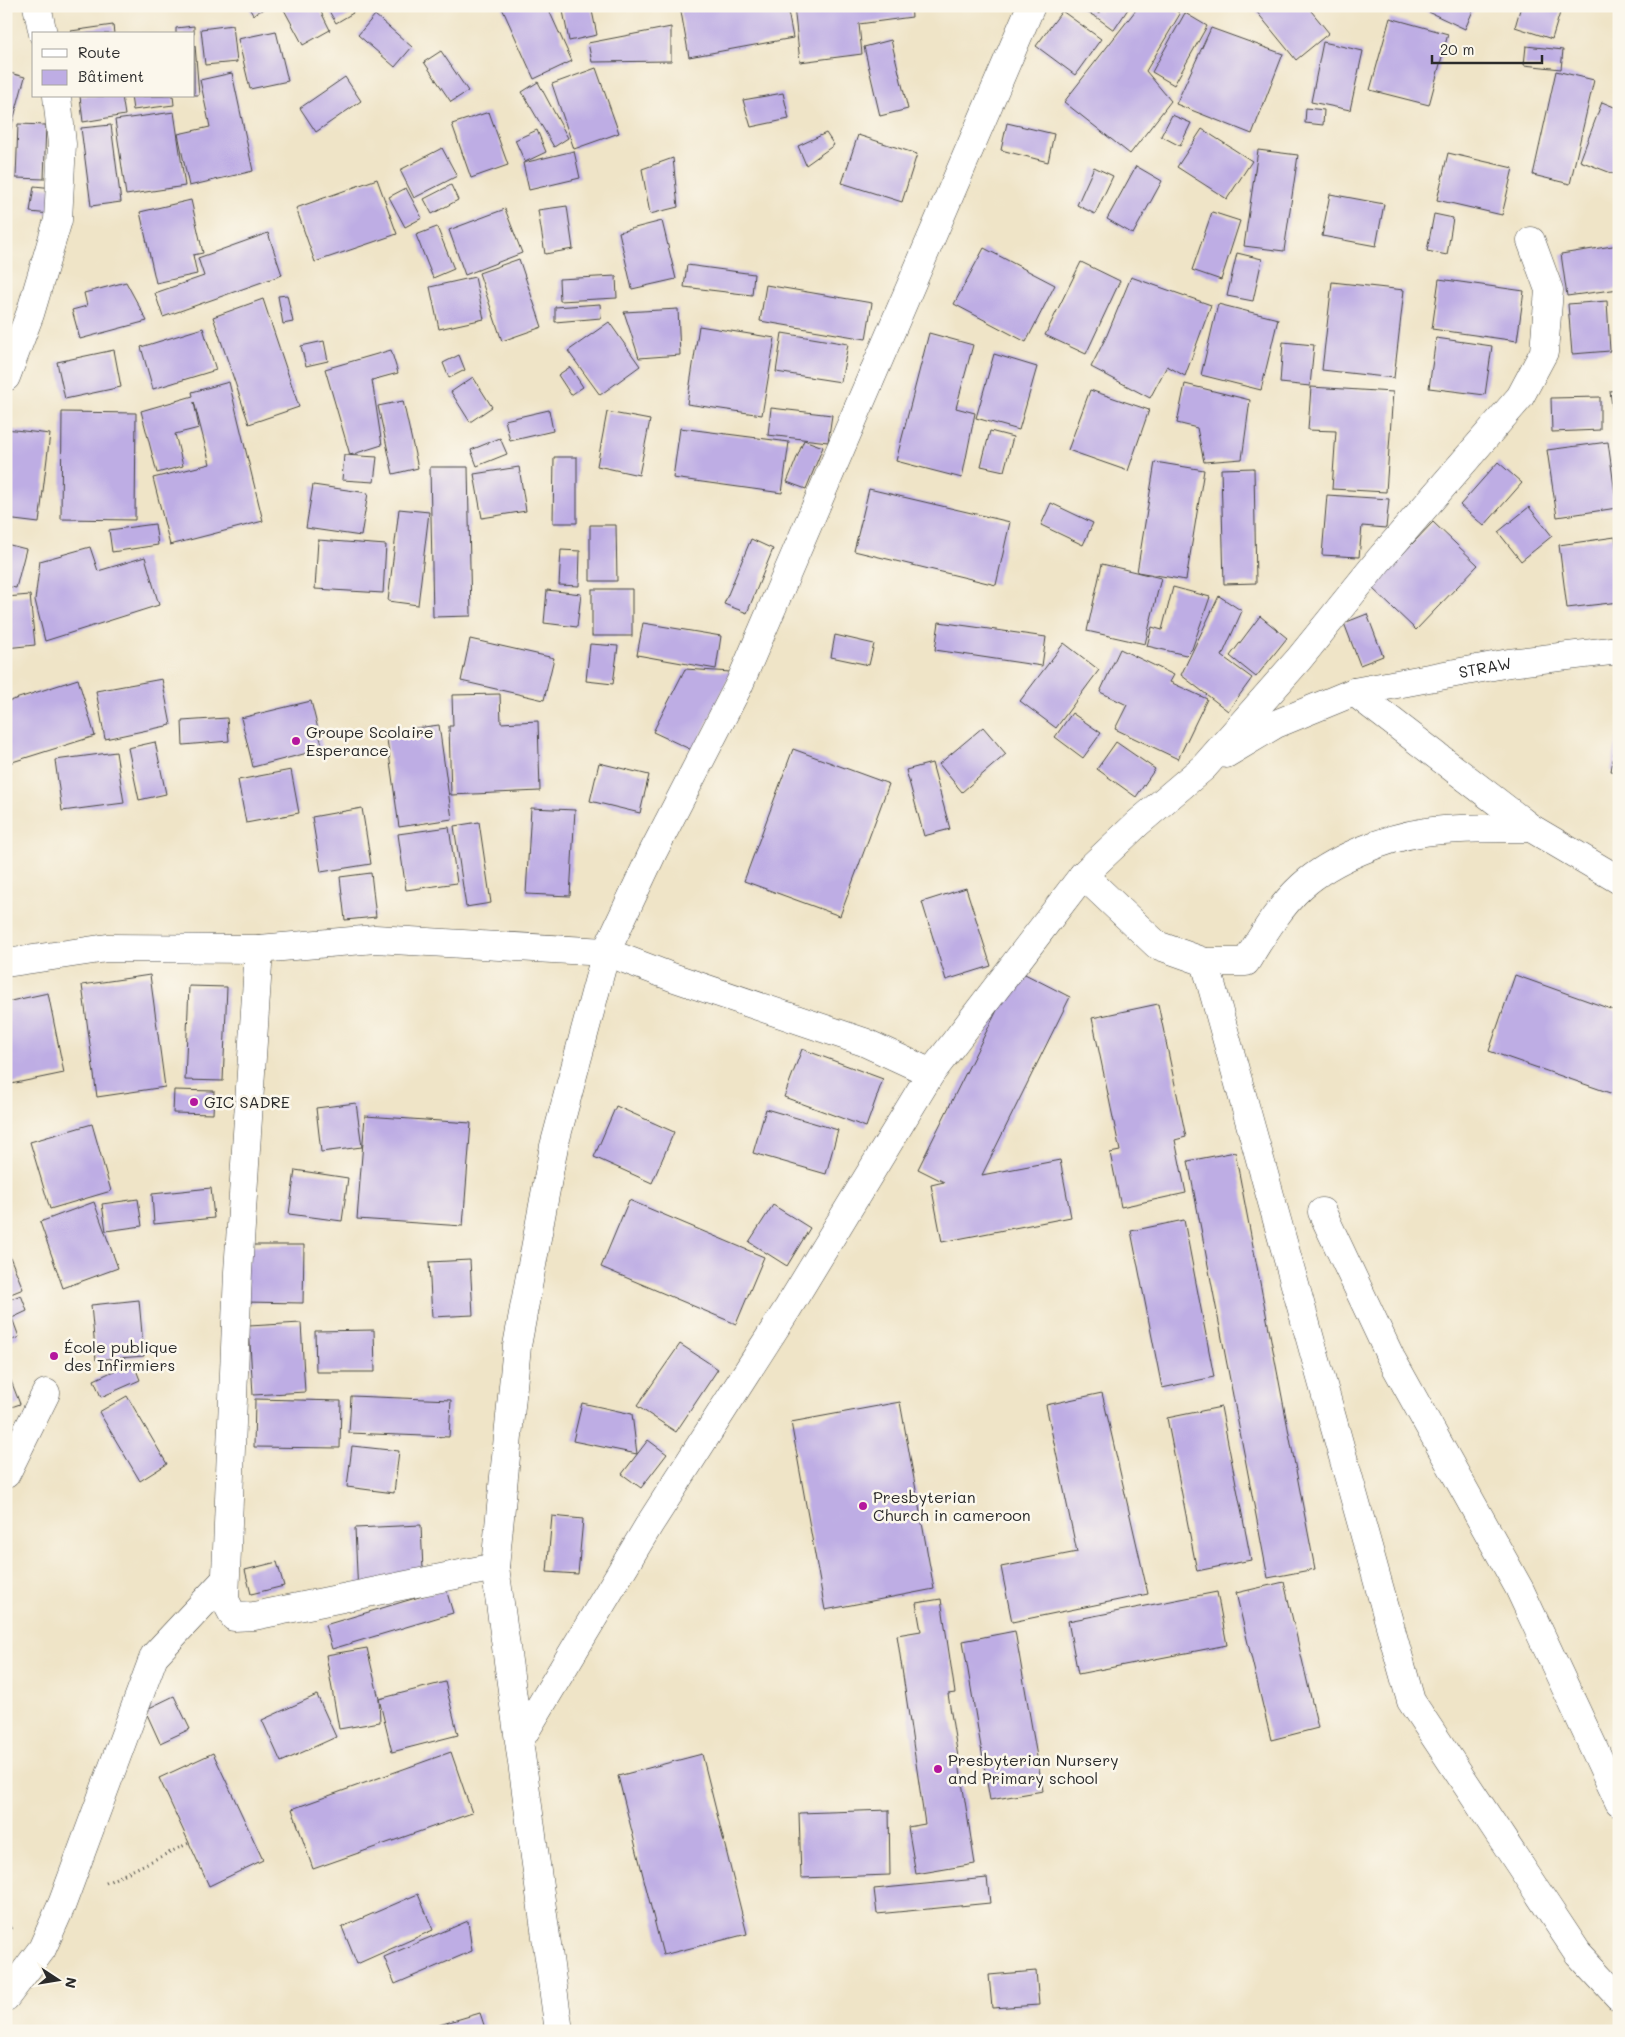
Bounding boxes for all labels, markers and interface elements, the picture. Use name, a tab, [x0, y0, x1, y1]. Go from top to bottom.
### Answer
legend	[32, 32, 195, 98]
scale bar	[1432, 32, 1542, 64]
text: 20 m	[1440, 39, 1474, 59]
text: Route	[78, 42, 121, 62]
text: Bâtiment	[78, 66, 144, 86]
street label: STRAW	[1457, 652, 1513, 682]
place label: Groupe Scolaire Esperance	[306, 721, 434, 760]
marker: Groupe Scolaire Esperance	[290, 735, 302, 747]
place label: GIC SADRE	[204, 1091, 290, 1112]
marker: GIC SADRE	[188, 1096, 200, 1108]
place label: École publique des Infirmiers	[64, 1336, 178, 1375]
marker: École publique des Infirmiers	[48, 1350, 60, 1362]
place label: Presbyterian Church in cameroon	[873, 1486, 1031, 1525]
marker: Presbyterian Church in cameroon	[857, 1500, 869, 1512]
place label: Presbyterian Nursery and Primary school	[948, 1749, 1119, 1788]
marker: Presbyterian Nursery and Primary school	[932, 1763, 944, 1775]
north arrow	[32, 1954, 82, 2004]
text: N	[61, 1976, 82, 1990]

